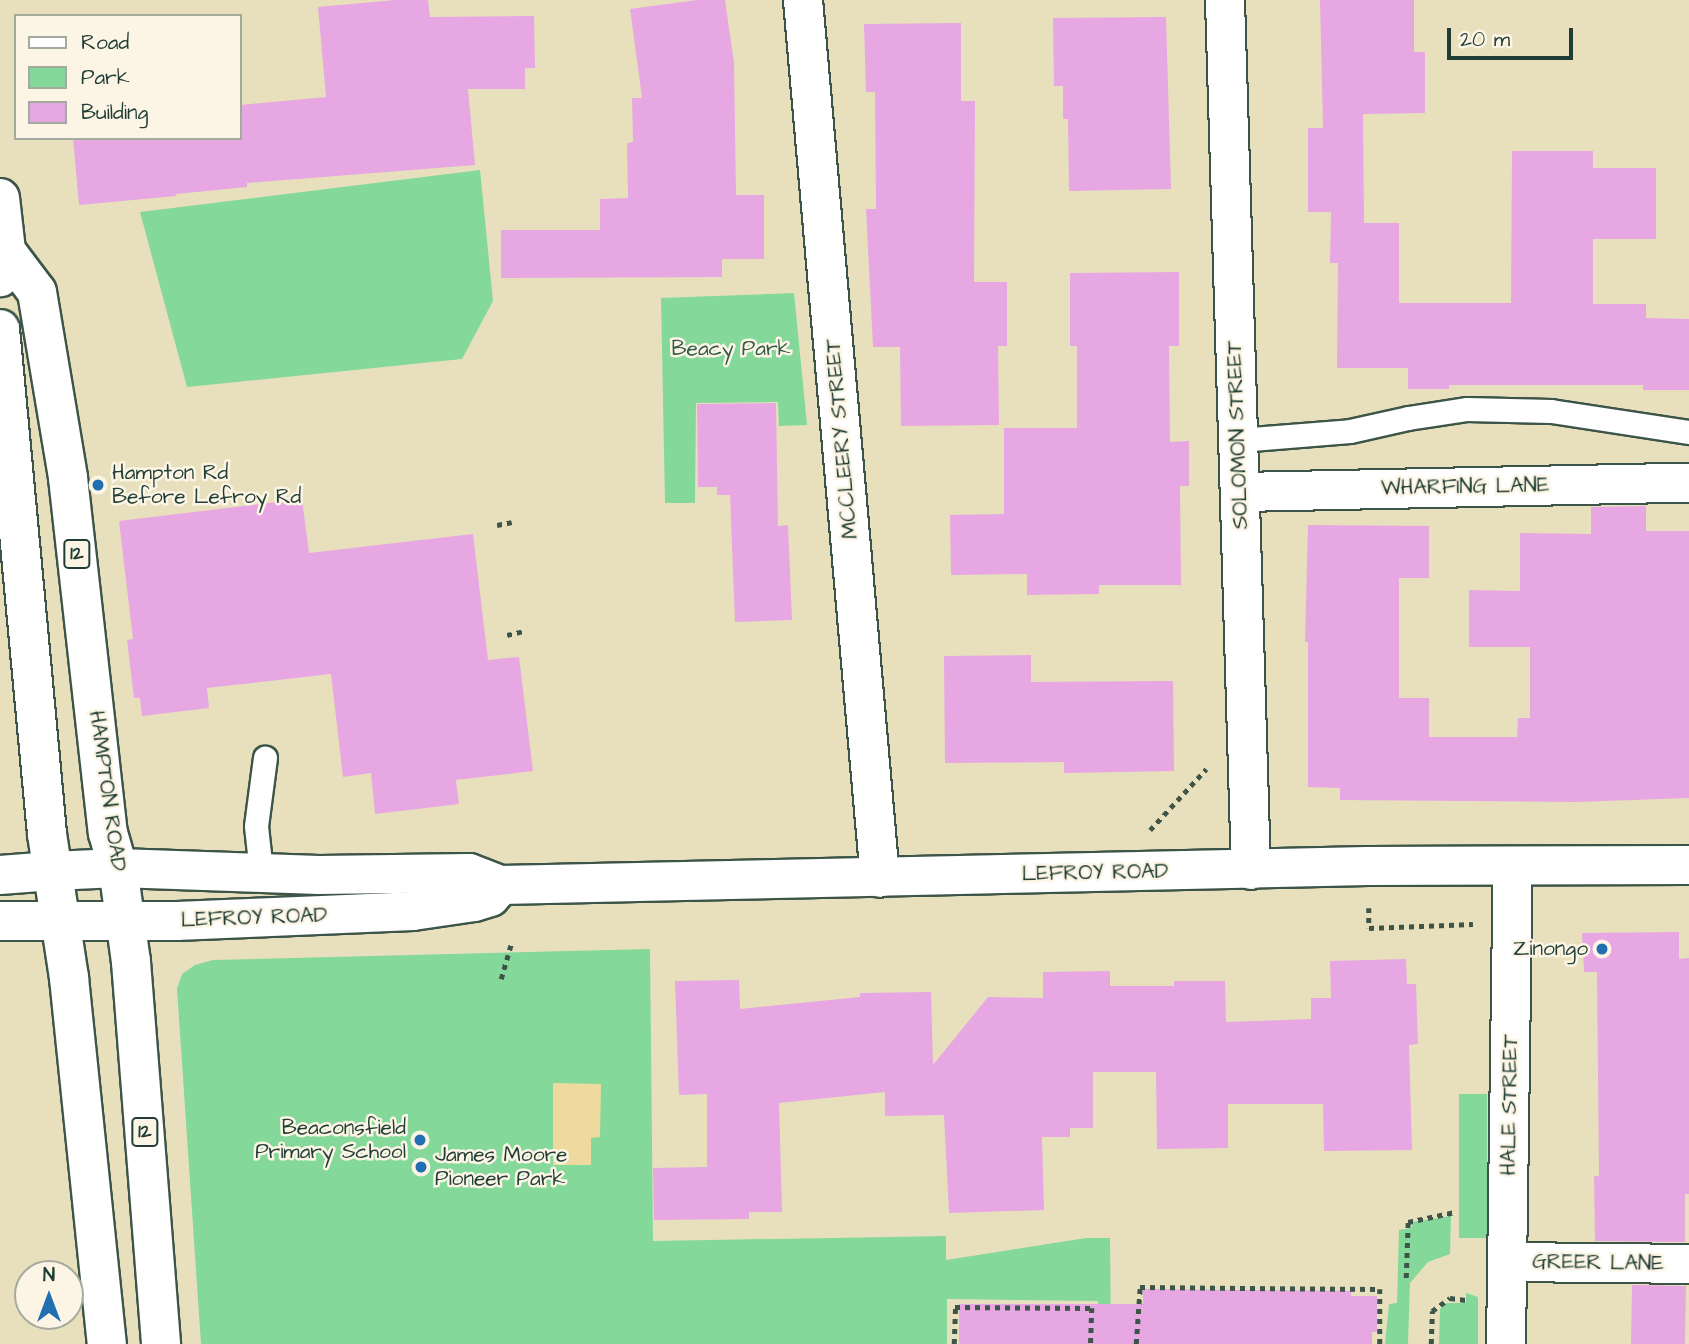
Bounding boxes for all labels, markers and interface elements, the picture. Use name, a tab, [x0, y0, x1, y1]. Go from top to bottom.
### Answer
legend	[14, 14, 242, 140]
scale bar	[1451, 14, 1577, 58]
text: 20 m	[1460, 25, 1510, 54]
text: Road	[81, 28, 129, 57]
text: Park	[81, 63, 130, 92]
text: Building	[81, 98, 148, 127]
park label: Beacy Park	[672, 336, 790, 362]
street label: MCCLEERY STREET	[821, 338, 863, 540]
street label: SOLOMON STREET	[1222, 340, 1254, 530]
place label: Hampton Rd Before Lefroy Rd	[112, 460, 301, 510]
street label: WHARFING LANE	[1381, 473, 1549, 501]
marker: Hampton Rd Before Lefroy Rd	[90, 477, 106, 493]
road number: 12	[63, 538, 91, 569]
street label: HAMPTON ROAD	[83, 709, 131, 873]
street label: LEFROY ROAD	[1022, 859, 1168, 887]
street label: LEFROY ROAD	[180, 903, 328, 933]
place label: Zinongo	[1513, 936, 1588, 962]
marker: Zinongo	[1594, 941, 1610, 957]
street label: HALE STREET	[1496, 1034, 1524, 1176]
place label: Beaconsfield Primary School	[255, 1115, 406, 1165]
road number: 12	[131, 1116, 159, 1148]
marker: Beaconsfield Primary School	[412, 1132, 428, 1148]
place label: James Moore Pioneer Park	[435, 1142, 567, 1192]
marker: James Moore Pioneer Park	[413, 1159, 429, 1175]
street label: GREER LANE	[1532, 1249, 1664, 1277]
north arrow	[14, 1260, 84, 1330]
text: N	[43, 1262, 55, 1289]

